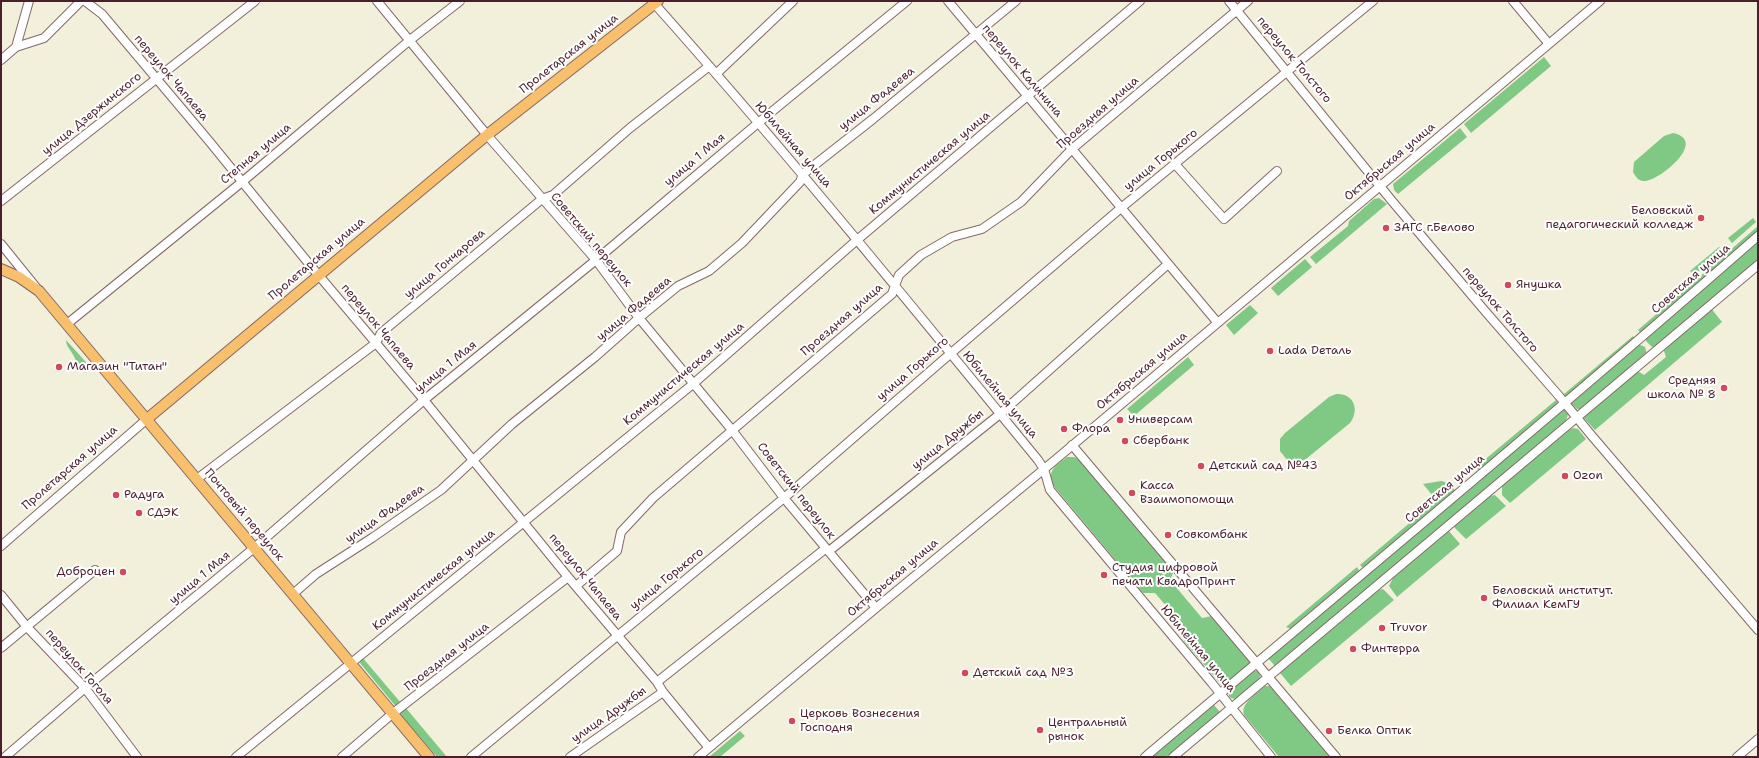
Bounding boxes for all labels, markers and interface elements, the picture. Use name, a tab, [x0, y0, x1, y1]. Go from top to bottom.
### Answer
street label: Пролетарская улица	[517, 11, 621, 97]
street label: переулок Толстого	[1254, 14, 1334, 106]
street label: переулок Калинина	[979, 22, 1065, 120]
street label: переулок Чапаева	[131, 32, 211, 124]
street label: улица Фадеева	[836, 64, 918, 134]
street label: улица Дзержинского	[39, 69, 145, 159]
street label: Проездная улица	[1054, 74, 1142, 152]
street label: Юбилейная улица	[752, 99, 834, 191]
street label: Коммунистическая улица	[867, 108, 993, 218]
street label: Степная улица	[218, 120, 294, 188]
street label: Октябрьская улица	[1342, 120, 1438, 204]
street label: улица Горького	[1121, 126, 1201, 194]
street label: улица 1 Мая	[662, 130, 728, 190]
street label: Советский переулок	[547, 190, 635, 290]
place label: Беловский педагогический колледж	[1546, 204, 1693, 232]
marker: Беловский педагогический колледж	[1696, 213, 1706, 223]
street label: Пролетарская улица	[266, 215, 368, 303]
place label: ЗАГС г.Белово	[1394, 221, 1475, 235]
marker: ЗАГС г.Белово	[1381, 223, 1391, 233]
street label: улица Гончарова	[402, 226, 488, 302]
street label: Советская улица	[1649, 241, 1733, 317]
street label: переулок Толстого	[1459, 264, 1541, 356]
street label: улица Фадеева	[594, 274, 674, 344]
place label: Янушка	[1516, 278, 1561, 292]
marker: Янушка	[1503, 280, 1513, 290]
street label: переулок Чапаева	[338, 281, 418, 373]
street label: Проездная улица	[798, 281, 886, 359]
street label: Коммунистическая улица	[621, 319, 747, 429]
street label: Октябрьская улица	[1094, 329, 1190, 413]
street label: улица Горького	[874, 334, 952, 404]
street label: улица 1 Мая	[412, 338, 480, 396]
place label: Lada Dеталь	[1278, 344, 1351, 358]
marker: Lada Dеталь	[1265, 346, 1275, 356]
street label: Юбилейная улица	[959, 349, 1041, 441]
place label: Магазин "Титан"	[67, 360, 167, 374]
marker: Магазин "Титан"	[54, 362, 64, 372]
place label: Средняя школа № 8	[1647, 374, 1716, 402]
marker: Средняя школа № 8	[1719, 383, 1729, 393]
street label: улица Дружбы	[909, 407, 987, 473]
place label: Универсам	[1128, 413, 1193, 427]
marker: Универсам	[1115, 415, 1125, 425]
place label: Флора	[1072, 422, 1110, 436]
street label: Пролетарская улица	[20, 423, 120, 513]
marker: Флора	[1059, 424, 1069, 434]
place label: Сбербанк	[1133, 434, 1189, 448]
marker: Сбербанк	[1120, 436, 1130, 446]
street label: Советский переулок	[754, 440, 838, 542]
street label: Советская улица	[1402, 452, 1488, 526]
place label: Детский сад №43	[1209, 459, 1318, 473]
marker: Детский сад №43	[1196, 461, 1206, 471]
street label: Почтовый переулок	[201, 466, 287, 564]
place label: Ozon	[1573, 469, 1603, 483]
marker: Ozon	[1560, 471, 1570, 481]
place label: Касса Взаимопомощи	[1140, 479, 1234, 507]
street label: улица Фадеева	[343, 481, 427, 547]
place label: Радуга	[124, 488, 164, 502]
marker: Касса Взаимопомощи	[1127, 488, 1137, 498]
marker: Радуга	[111, 490, 121, 500]
place label: СДЭК	[147, 506, 179, 520]
marker: СДЭК	[134, 508, 144, 518]
street label: Коммунистическая улица	[370, 526, 498, 634]
place label: Совкомбанк	[1176, 528, 1248, 542]
marker: Совкомбанк	[1163, 530, 1173, 540]
street label: переулок Чапаева	[546, 531, 624, 623]
street label: Октябрьская улица	[845, 536, 941, 620]
street label: улица Горького	[627, 545, 707, 613]
street label: улица 1 Мая	[167, 548, 233, 608]
place label: Студия цифровой печати КвадроПринт	[1112, 561, 1235, 589]
place label: Доброцен	[56, 565, 115, 579]
marker: Доброцен	[118, 567, 128, 577]
marker: Студия цифровой печати КвадроПринт	[1099, 570, 1109, 580]
place label: Беловский институт. Филиал КемГУ	[1492, 584, 1613, 612]
marker: Беловский институт. Филиал КемГУ	[1479, 593, 1489, 603]
street label: Юбилейная улица	[1157, 603, 1239, 695]
street label: Проездная улица	[402, 619, 492, 695]
place label: Truvor	[1390, 621, 1428, 635]
marker: Truvor	[1377, 623, 1387, 633]
street label: переулок Гоголя	[42, 626, 116, 708]
place label: Финтерра	[1361, 642, 1420, 656]
marker: Финтерра	[1348, 644, 1358, 654]
place label: Детский сад №3	[973, 666, 1074, 680]
marker: Детский сад №3	[960, 668, 970, 678]
street label: улица Дружбы	[569, 684, 649, 746]
place label: Церковь Вознесения Господня	[800, 707, 920, 735]
marker: Церковь Вознесения Господня	[787, 716, 797, 726]
place label: Центральный рынок	[1048, 716, 1127, 744]
place label: Белка Оптик	[1337, 724, 1411, 738]
marker: Центральный рынок	[1035, 725, 1045, 735]
marker: Белка Оптик	[1324, 726, 1334, 736]

